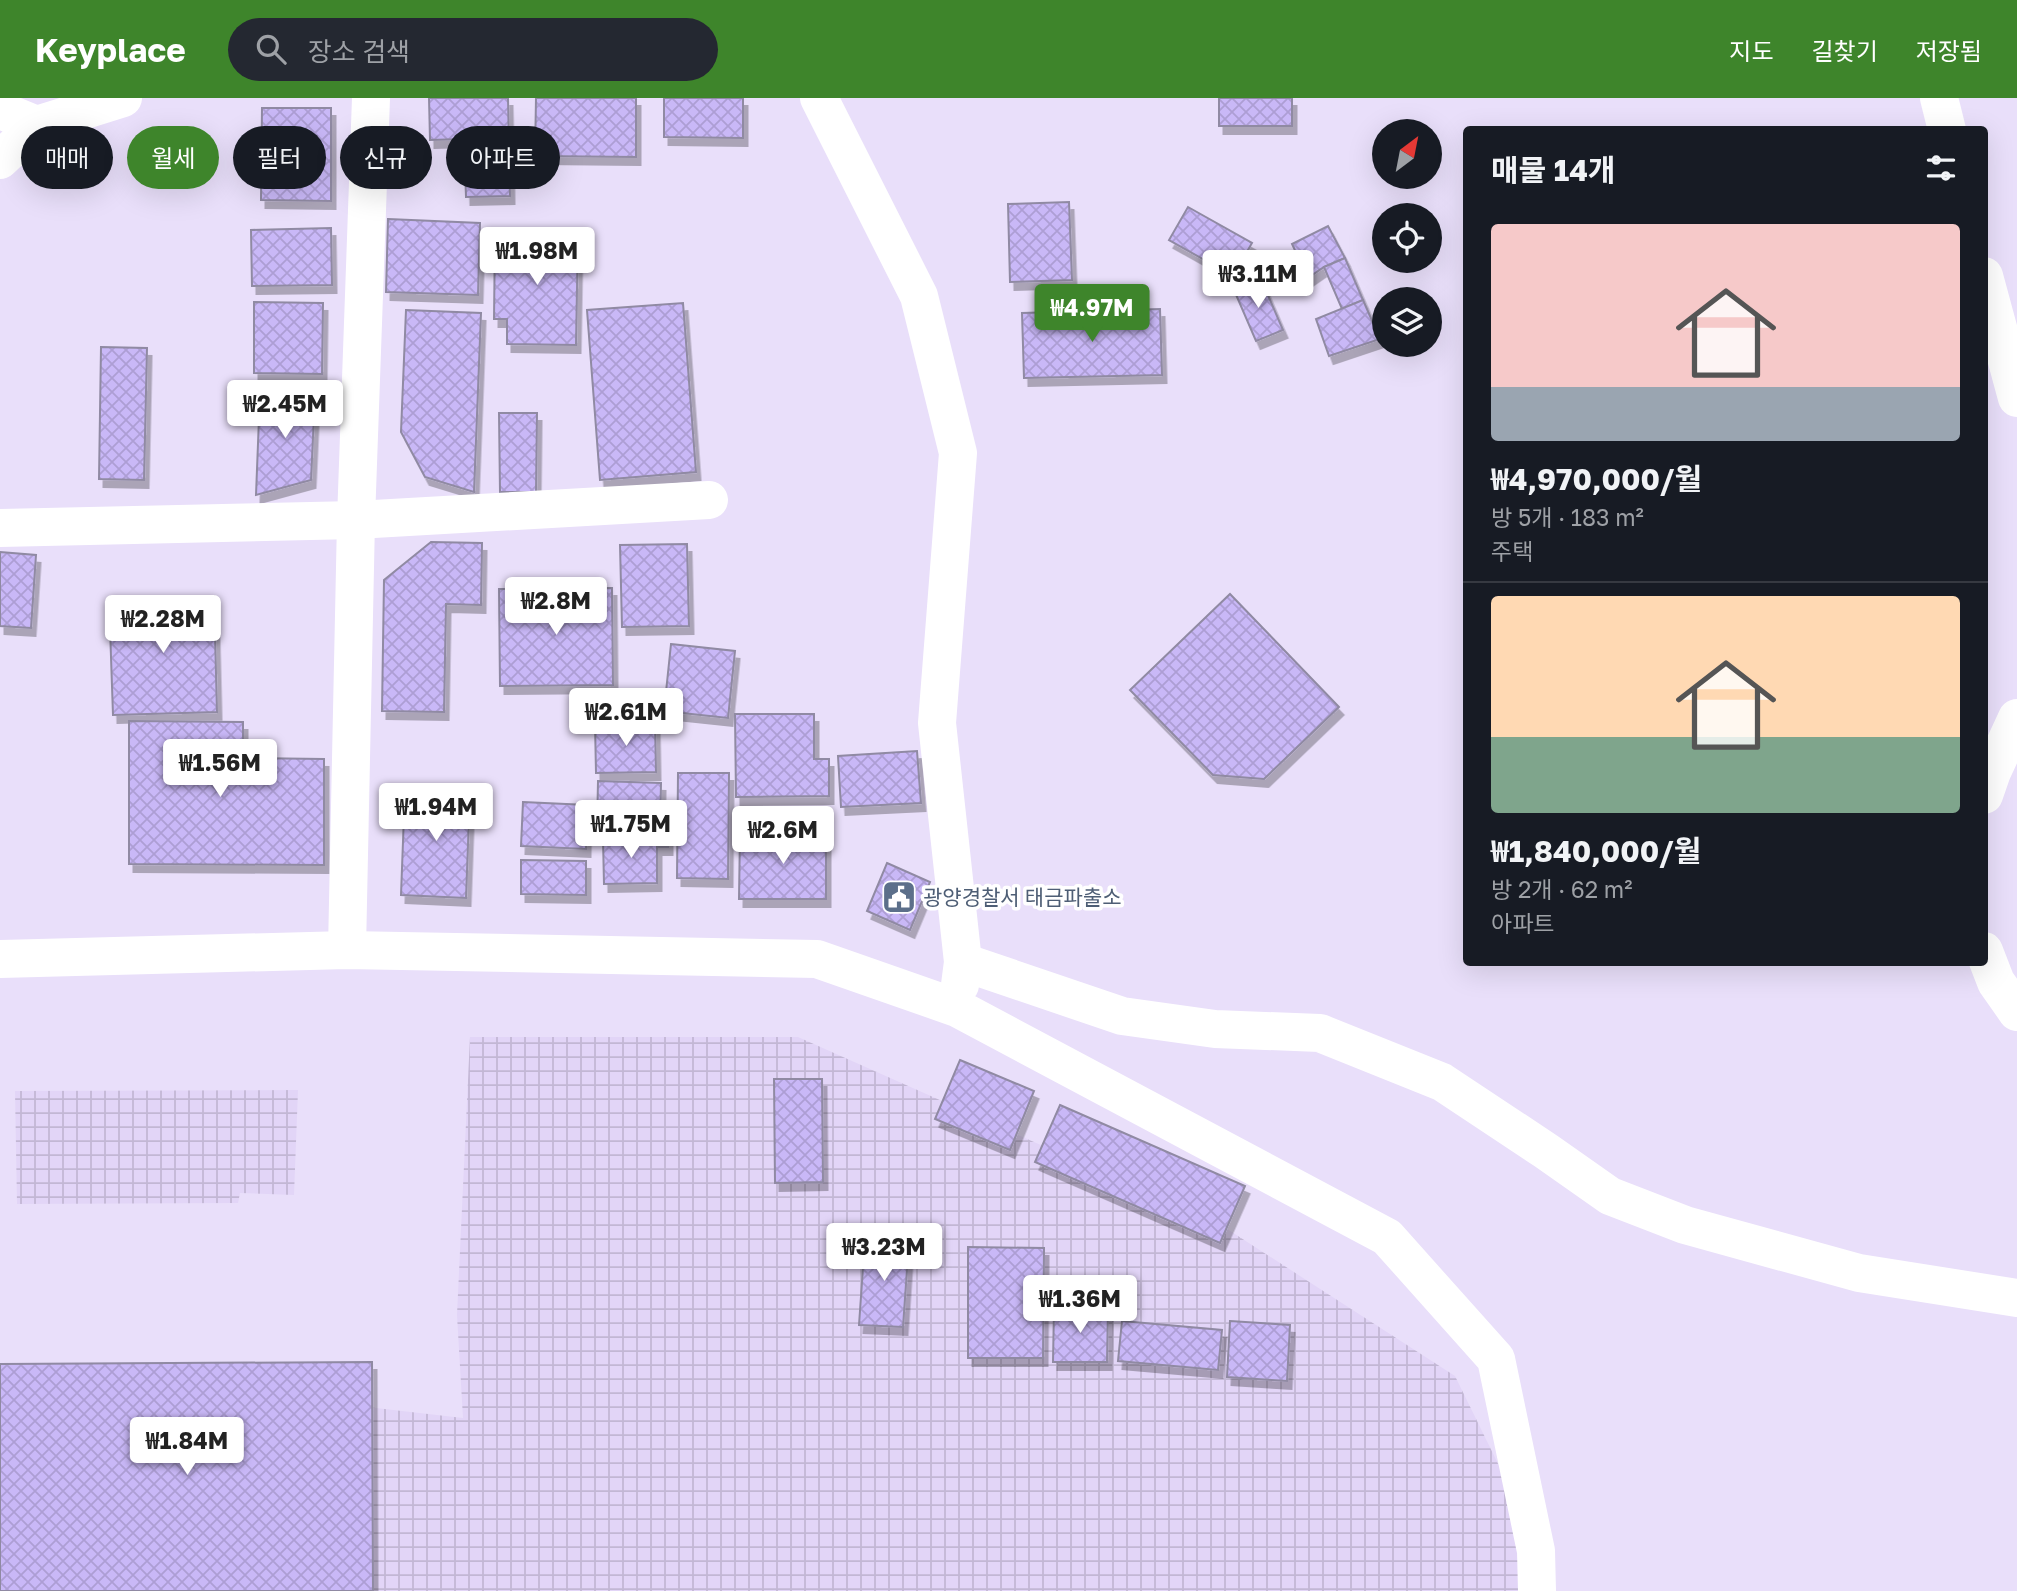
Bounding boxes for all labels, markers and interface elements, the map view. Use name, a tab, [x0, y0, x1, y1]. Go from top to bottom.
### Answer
search box	[228, 18, 718, 81]
text: Keyplace	[35, 30, 186, 69]
icon: search	[252, 30, 290, 68]
text: 장소 검색	[308, 36, 410, 67]
text: 지도	[1729, 36, 1774, 65]
text: 길찾기	[1812, 36, 1878, 65]
text: 저장됨	[1916, 36, 1982, 65]
north arrow	[1372, 119, 1442, 189]
map controls	[1372, 119, 1442, 357]
chip: 매매	[21, 126, 113, 189]
chip: 월세	[127, 126, 219, 189]
chip: 필터	[233, 126, 326, 189]
chip: 신규	[340, 126, 432, 189]
chip: 아파트	[446, 126, 560, 189]
icon: filters	[1922, 149, 1960, 187]
text: 매물 14개	[1491, 152, 1616, 188]
button: locate	[1372, 203, 1442, 273]
pin: ₩1.98M	[480, 228, 594, 287]
text: ₩1.98M	[496, 236, 578, 264]
pin: ₩3.11M	[1201, 250, 1315, 310]
text: ₩3.11M	[1218, 259, 1298, 287]
icon: home	[1663, 270, 1789, 396]
pin: ₩4.97M	[1035, 285, 1149, 344]
button: layers	[1372, 287, 1442, 357]
text: ₩4.97M	[1051, 293, 1133, 321]
pin: ₩2.45M	[228, 380, 342, 440]
text: ₩2.45M	[243, 389, 327, 417]
text: ₩4,970,000/월	[1491, 461, 1702, 497]
text: 방 5개 · 183 m²	[1491, 503, 1644, 531]
text: 주택	[1491, 537, 1533, 565]
pin: ₩2.8M	[507, 578, 605, 637]
text: ₩2.8M	[521, 586, 591, 614]
pin: ₩2.28M	[106, 596, 220, 655]
text: ₩2.28M	[121, 604, 205, 632]
icon: home	[1663, 642, 1789, 768]
pin: ₩2.61M	[569, 688, 683, 748]
text: ₩2.61M	[585, 697, 667, 725]
pin: ₩1.56M	[163, 740, 277, 799]
text: ₩1.56M	[179, 748, 261, 776]
pin: ₩1.94M	[379, 784, 493, 843]
text: ₩1.94M	[395, 792, 477, 820]
pin: ₩1.75M	[574, 800, 688, 860]
pin: ₩2.6M	[734, 806, 832, 866]
text: ₩1.75M	[591, 809, 671, 837]
text: ₩2.6M	[748, 815, 818, 843]
text: ₩1,840,000/월	[1491, 833, 1701, 869]
text: 방 2개 · 62 m²	[1491, 875, 1632, 903]
public building icon: 광양경찰서 태금파출소	[880, 878, 918, 916]
place label: 광양경찰서 태금파출소	[923, 884, 1121, 910]
text: 아파트	[1491, 909, 1554, 937]
pin: ₩3.23M	[827, 1224, 941, 1283]
text: ₩3.23M	[842, 1232, 926, 1260]
pin: ₩1.36M	[1023, 1276, 1137, 1335]
text: ₩1.36M	[1039, 1284, 1121, 1312]
pin: ₩1.84M	[130, 1418, 244, 1477]
text: ₩1.84M	[146, 1426, 228, 1454]

